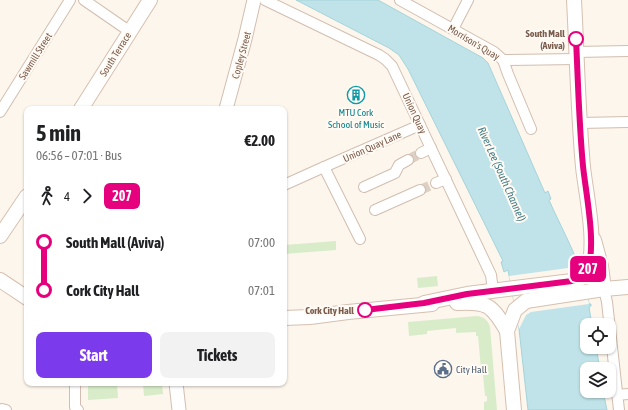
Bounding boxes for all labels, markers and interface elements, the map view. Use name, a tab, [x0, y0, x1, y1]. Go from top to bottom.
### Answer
street label: Morrison's Quay	[446, 23, 502, 62]
place label: South Mall (Aviva)	[526, 28, 565, 51]
street label: South Terrace	[98, 30, 134, 78]
street label: Copley Street	[230, 30, 253, 80]
street label: Sawmill Street	[17, 31, 54, 82]
marker: South Mall (Aviva)	[568, 31, 584, 47]
building icon: MTU Cork School of Music	[346, 85, 366, 105]
street label: Union Quay	[400, 91, 429, 135]
place label: MTU Cork School of Music	[328, 107, 384, 130]
text: 5 min	[36, 120, 81, 146]
water label: River Lee (South Channel)	[476, 125, 528, 223]
street label: Union Quay Lane	[341, 128, 403, 164]
text: €2.00	[244, 132, 275, 149]
text: 06:56 – 07:01 · Bus	[36, 148, 122, 163]
icon: walk	[36, 185, 58, 207]
icon: forward	[76, 185, 98, 207]
text: 207	[112, 188, 132, 204]
text: 4	[64, 189, 70, 204]
text: South Mall (Aviva)	[66, 234, 164, 251]
text: 07:00	[248, 235, 275, 250]
line badge: 207	[565, 256, 611, 282]
text: 207	[578, 261, 598, 277]
text: Cork City Hall	[66, 282, 139, 299]
text: 07:01	[248, 283, 275, 298]
marker: Cork City Hall	[357, 302, 373, 318]
place label: Cork City Hall	[305, 305, 354, 316]
map controls	[580, 318, 616, 398]
button: locate	[580, 318, 616, 354]
button: Start	[36, 332, 152, 378]
button: Tickets	[160, 332, 275, 378]
public building icon: City Hall	[433, 359, 453, 379]
button: layers	[580, 362, 616, 398]
place label: City Hall	[456, 364, 487, 375]

